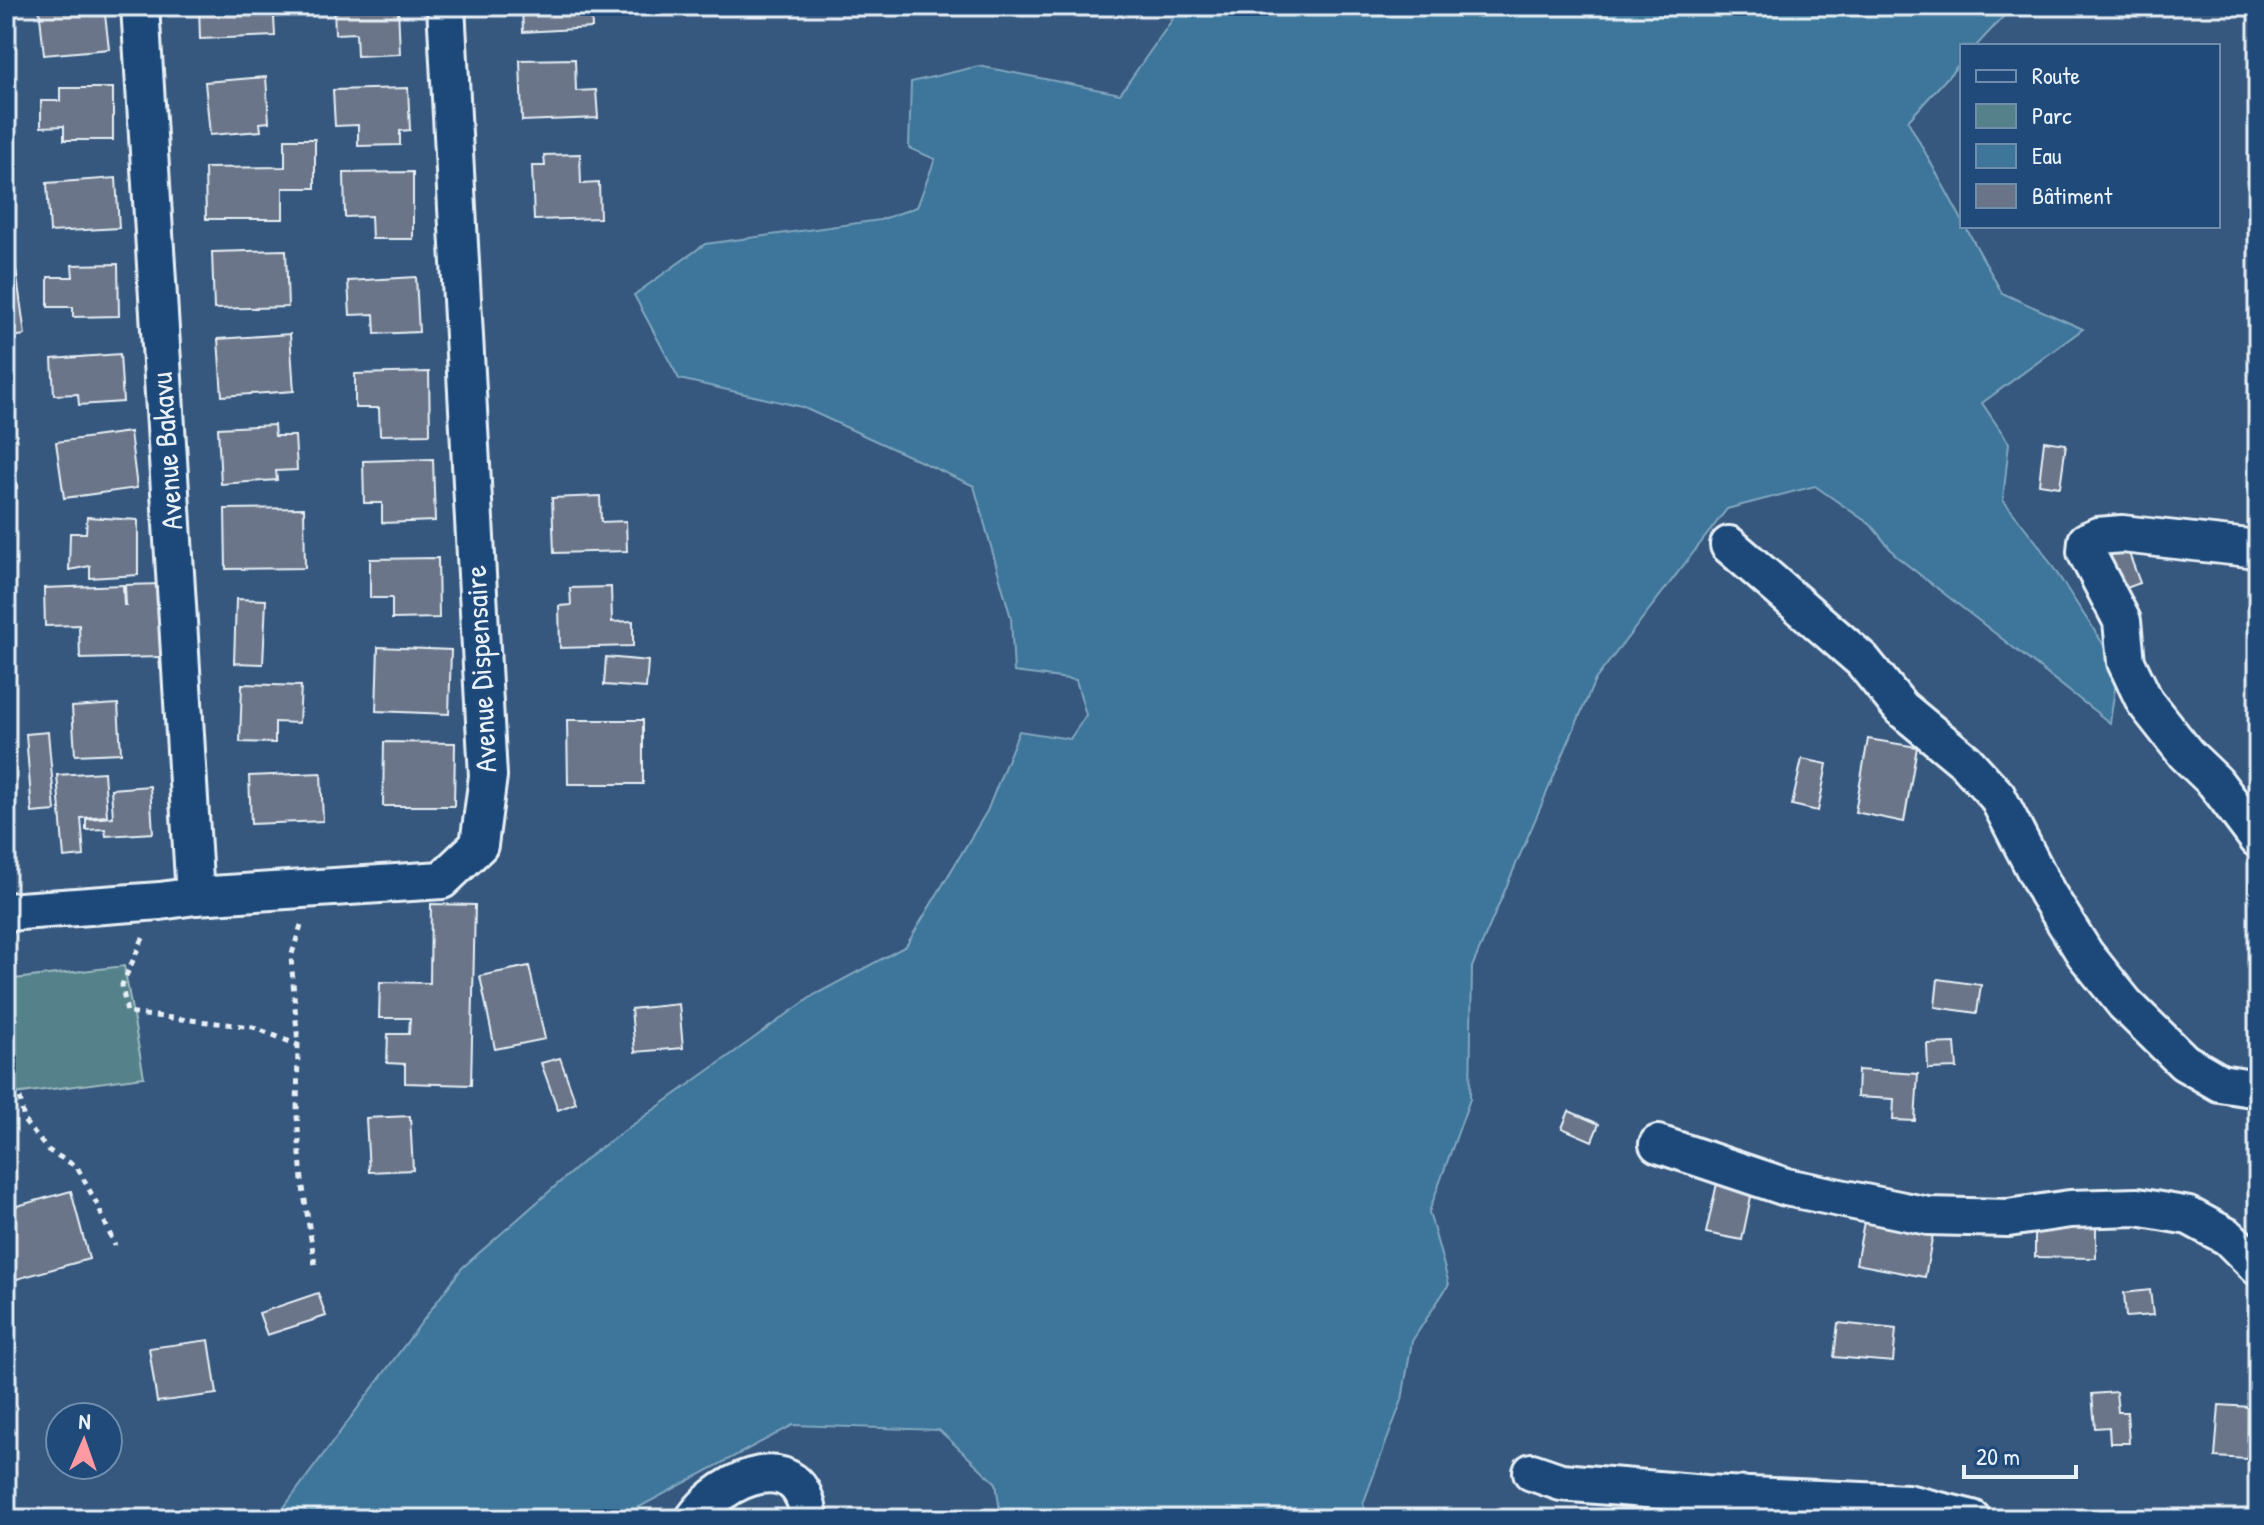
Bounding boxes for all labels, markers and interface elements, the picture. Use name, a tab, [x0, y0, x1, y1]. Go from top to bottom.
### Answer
legend	[1960, 44, 2220, 228]
text: Route	[2032, 59, 2080, 91]
text: Parc	[2032, 99, 2072, 131]
text: Eau	[2032, 139, 2062, 171]
text: Bâtiment	[2032, 179, 2113, 211]
street label: Avenue Bakavu	[141, 371, 191, 531]
street label: Avenue Dispensaire	[455, 564, 505, 774]
north arrow	[44, 1401, 124, 1481]
text: N	[78, 1406, 91, 1436]
scale bar	[1964, 1429, 2076, 1479]
text: 20 m	[1976, 1440, 2020, 1472]

